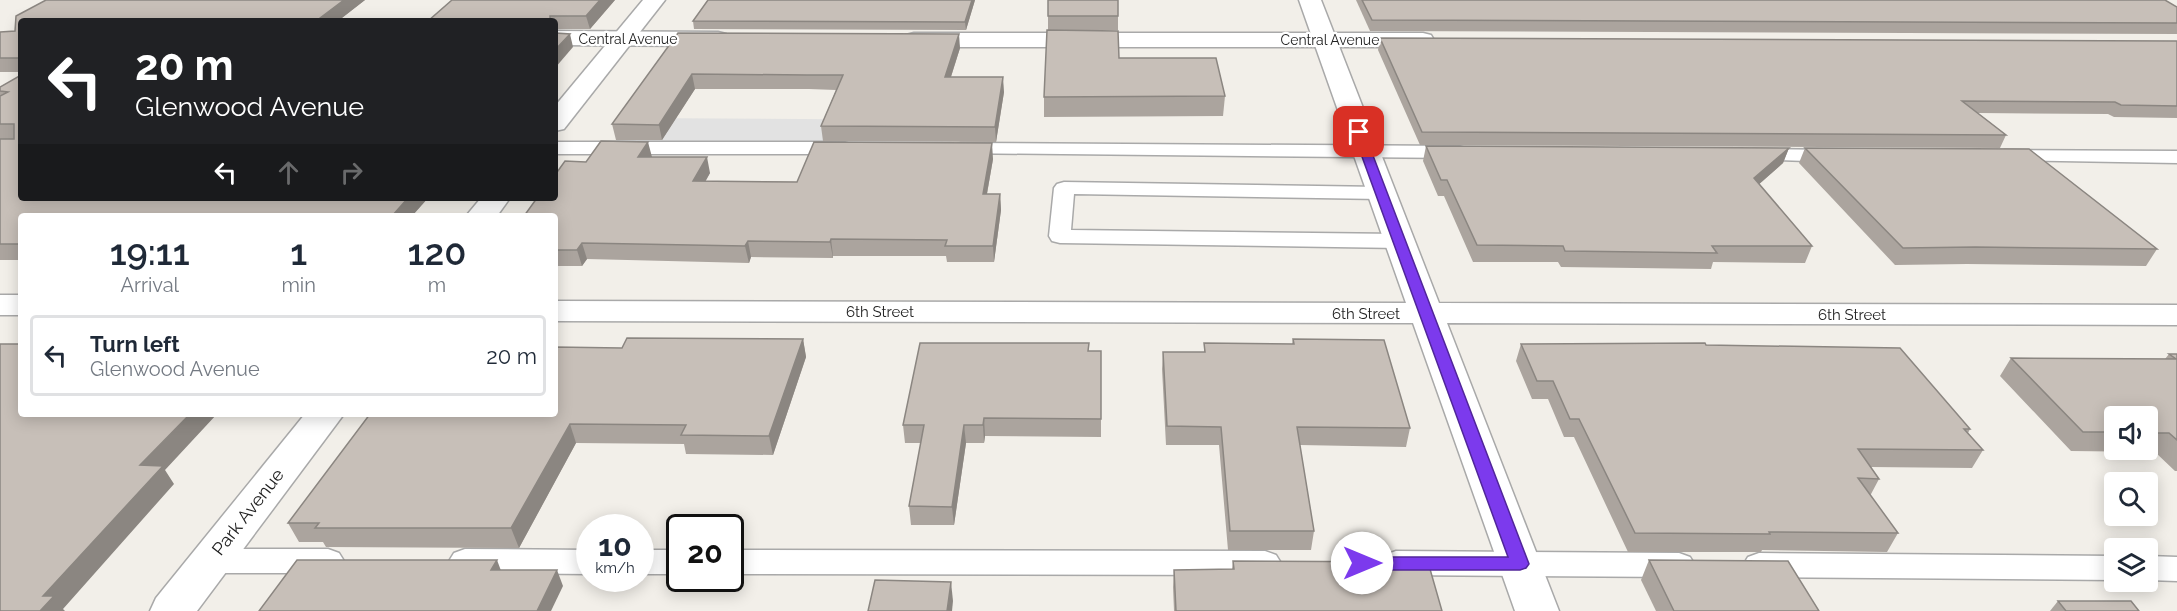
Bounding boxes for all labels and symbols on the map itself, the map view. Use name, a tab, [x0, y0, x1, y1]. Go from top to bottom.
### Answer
street label: Central Avenue	[579, 31, 677, 47]
street label: Central Avenue	[1281, 32, 1379, 48]
pin	[1333, 106, 1384, 157]
street label: 6th Street	[846, 303, 914, 321]
street label: 6th Street	[1332, 305, 1400, 323]
street label: 6th Street	[1818, 306, 1886, 324]
street label: Park Avenue	[207, 464, 288, 559]
speed limit sign: 20	[666, 514, 744, 592]
position arrow	[1330, 531, 1394, 595]

